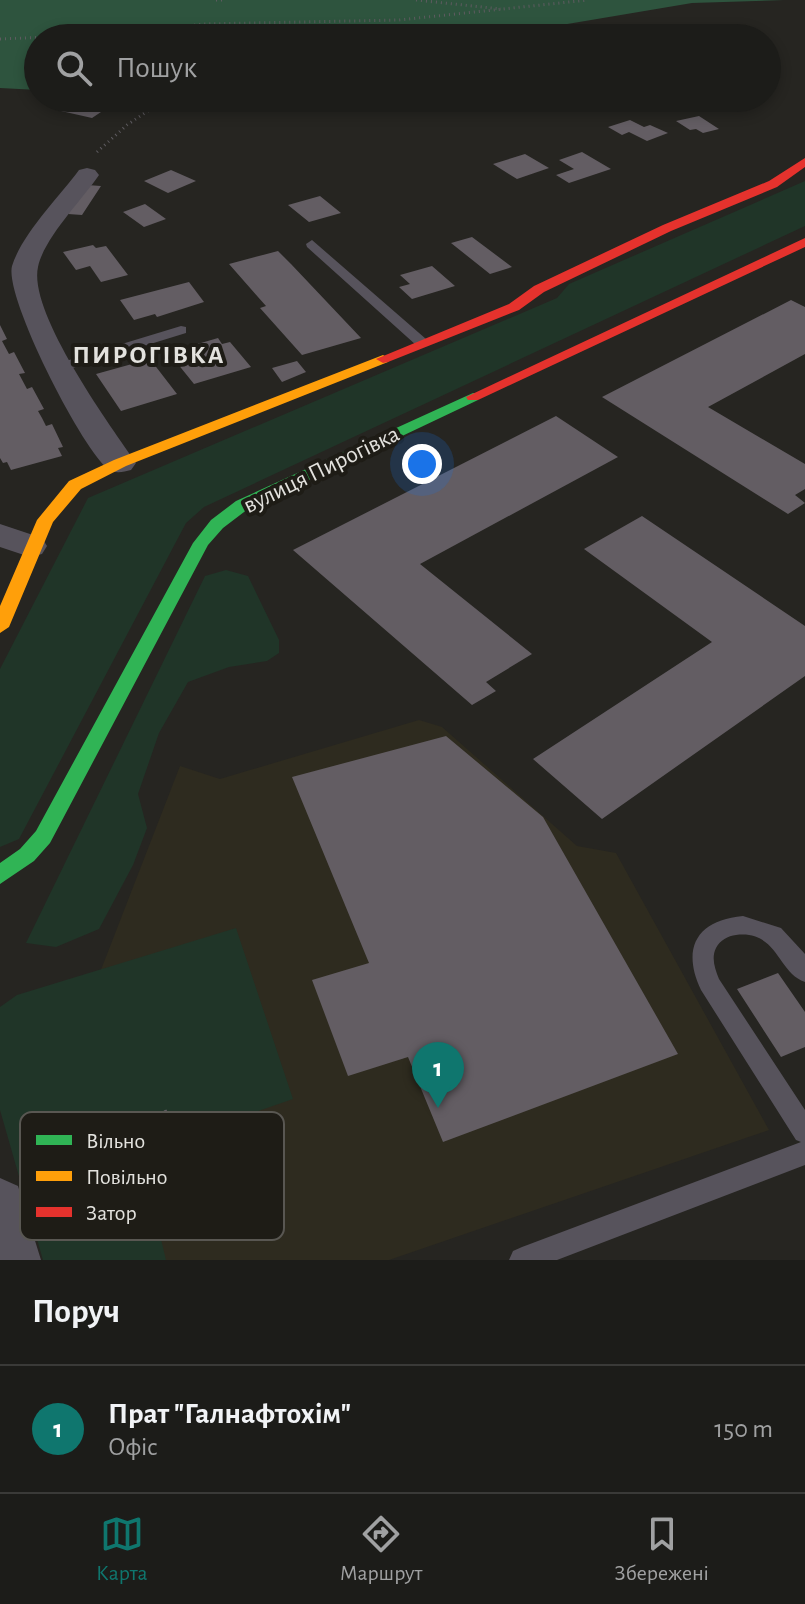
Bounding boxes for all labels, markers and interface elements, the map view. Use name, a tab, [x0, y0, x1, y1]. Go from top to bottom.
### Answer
search box	[24, 24, 781, 112]
icon: search	[52, 46, 96, 90]
text: Пошук	[116, 53, 197, 83]
district label: ПИРОГІВКА	[72, 342, 226, 368]
street label: вулиця Пирогівка	[240, 422, 403, 518]
your location	[402, 444, 442, 484]
pin: 1	[412, 1042, 464, 1108]
legend	[20, 1112, 284, 1240]
text: Вільно	[86, 1130, 145, 1152]
text: Повільно	[86, 1166, 167, 1188]
text: Затор	[86, 1202, 137, 1224]
text: Поруч	[32, 1295, 120, 1329]
text: Прат "Галнафтохім"	[108, 1399, 351, 1429]
text: 1	[53, 1416, 63, 1442]
text: 150 m	[714, 1416, 773, 1442]
text: Офіс	[108, 1434, 158, 1460]
tab: Карта	[96, 1512, 148, 1586]
tab: Маршрут	[340, 1512, 422, 1586]
tab: Збережені	[614, 1512, 709, 1586]

